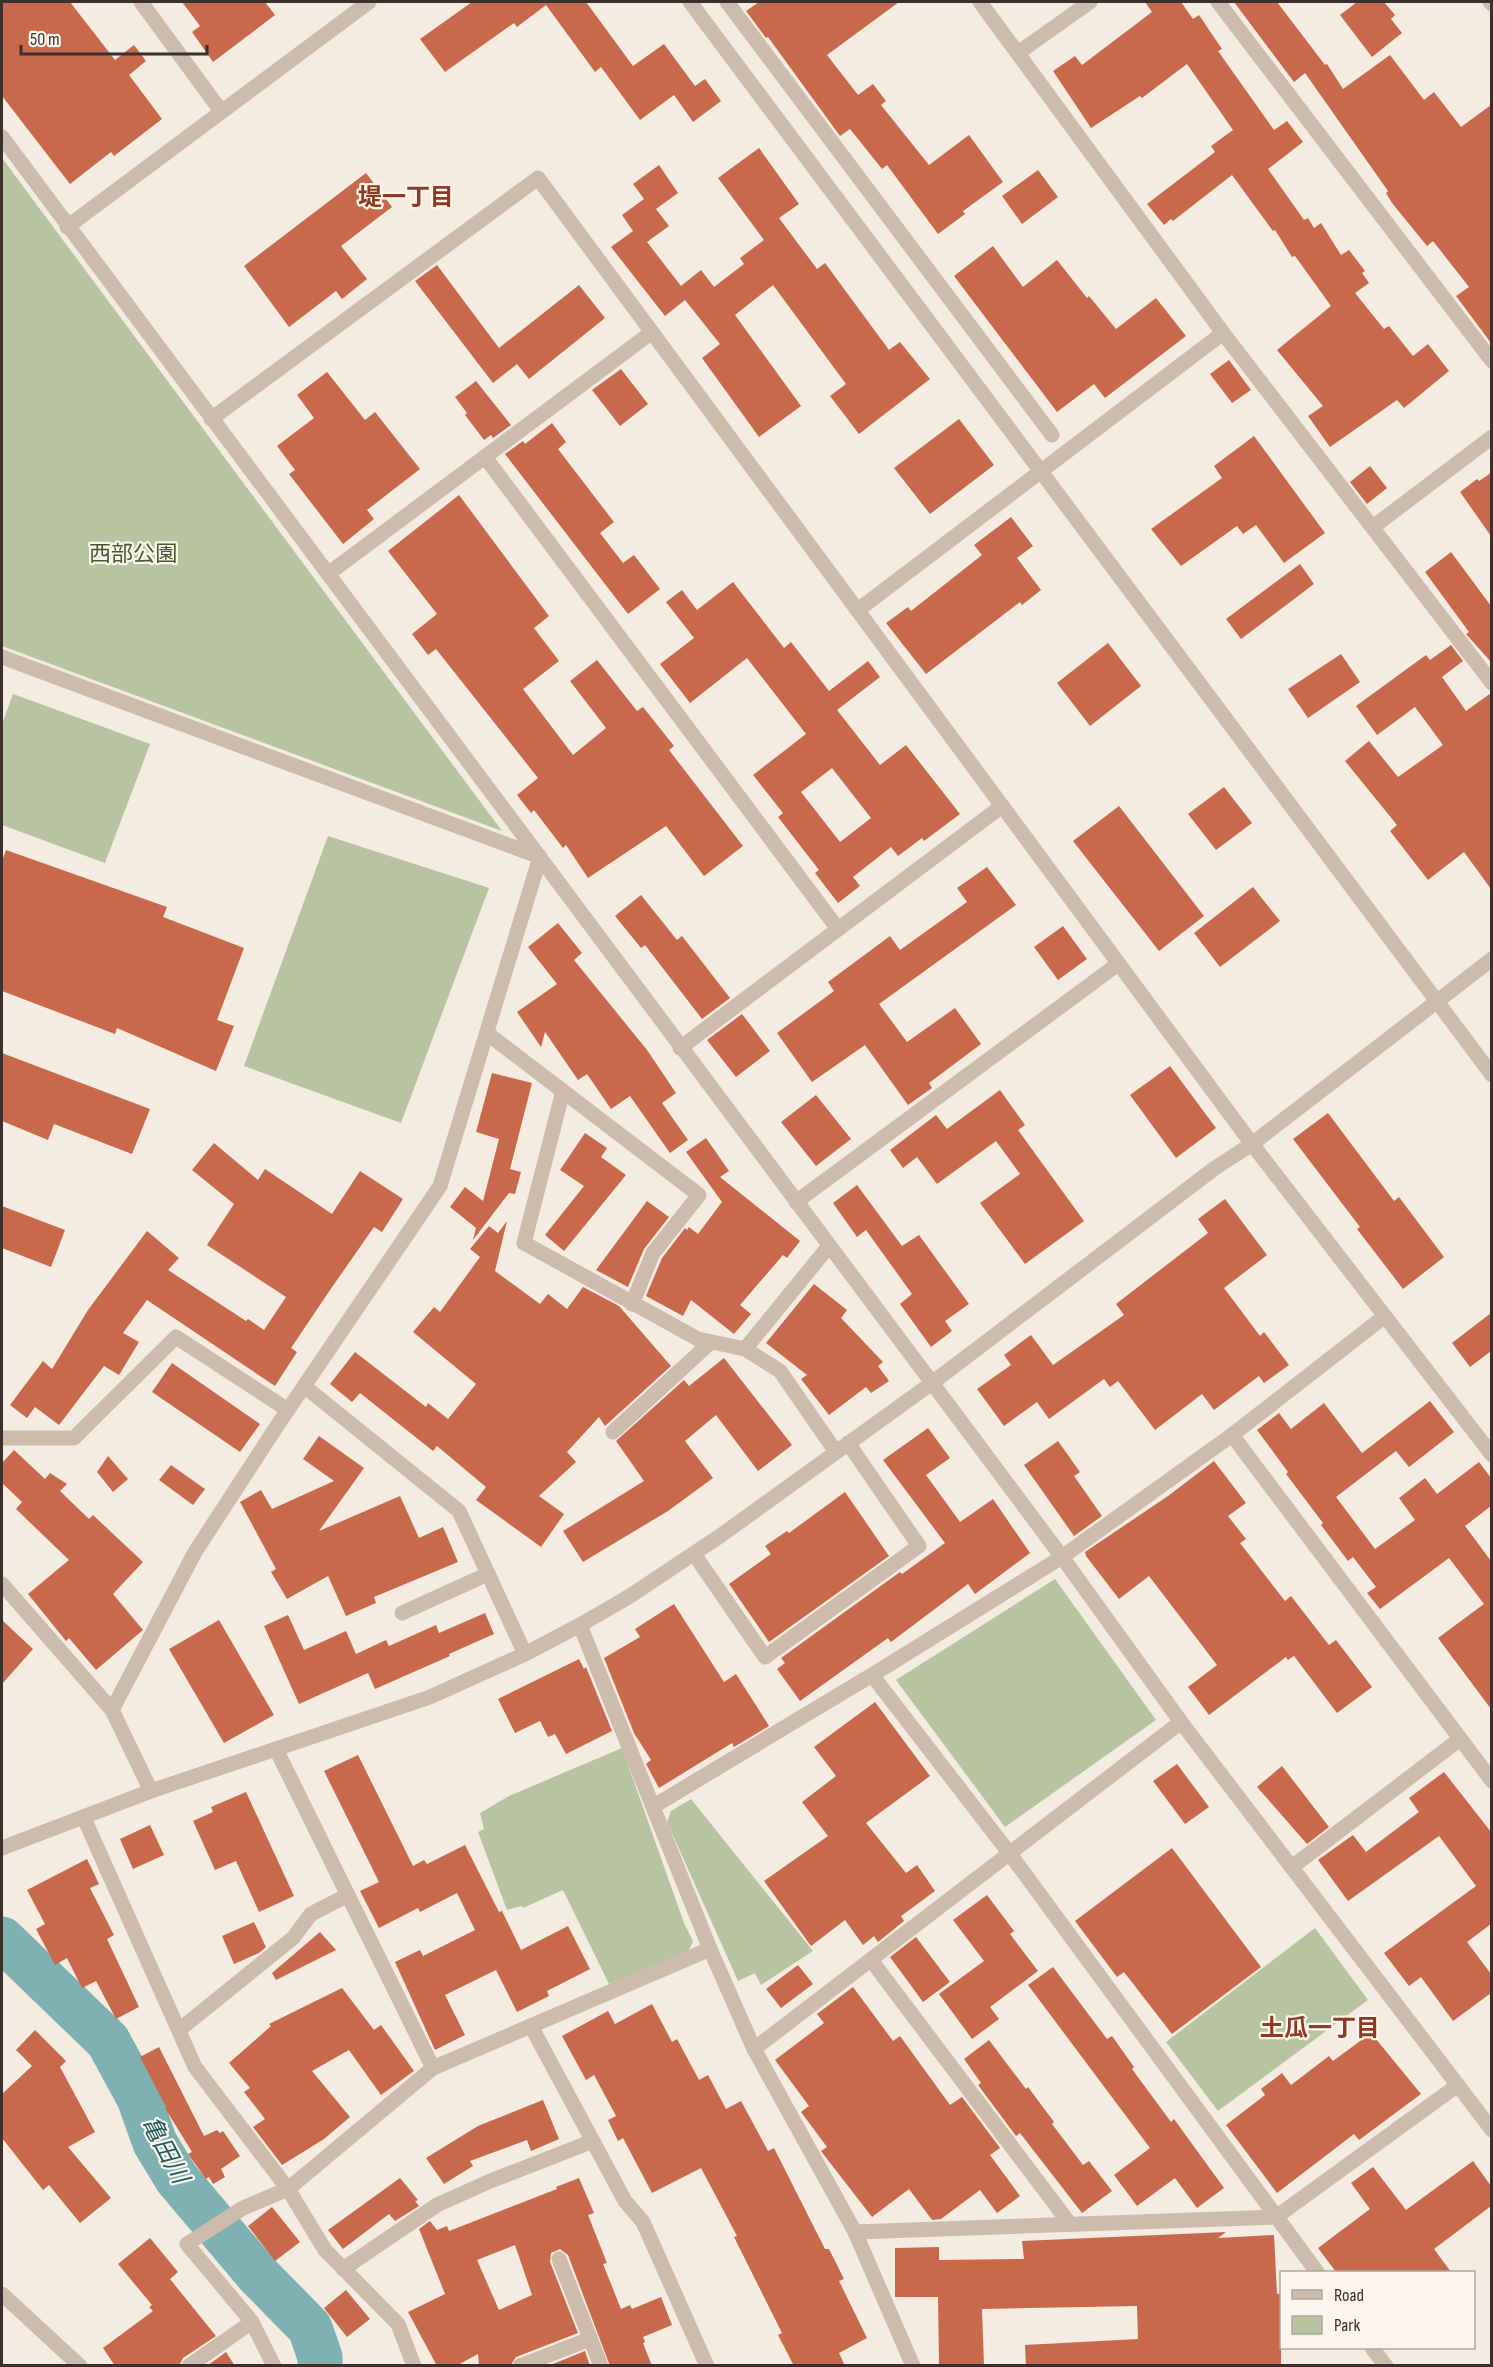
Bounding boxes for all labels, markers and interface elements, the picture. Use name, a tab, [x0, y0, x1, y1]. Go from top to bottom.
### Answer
scale bar	[21, 18, 207, 56]
text: 50 m	[30, 29, 60, 50]
district label: 堤一丁目	[358, 183, 454, 212]
park label: 西部公園	[89, 541, 177, 568]
district label: 土瓜一丁目	[1260, 2014, 1380, 2043]
water label: 亀田川	[135, 2111, 196, 2191]
legend	[1280, 2271, 1475, 2349]
text: Road	[1334, 2285, 1364, 2306]
text: Park	[1334, 2315, 1360, 2336]

